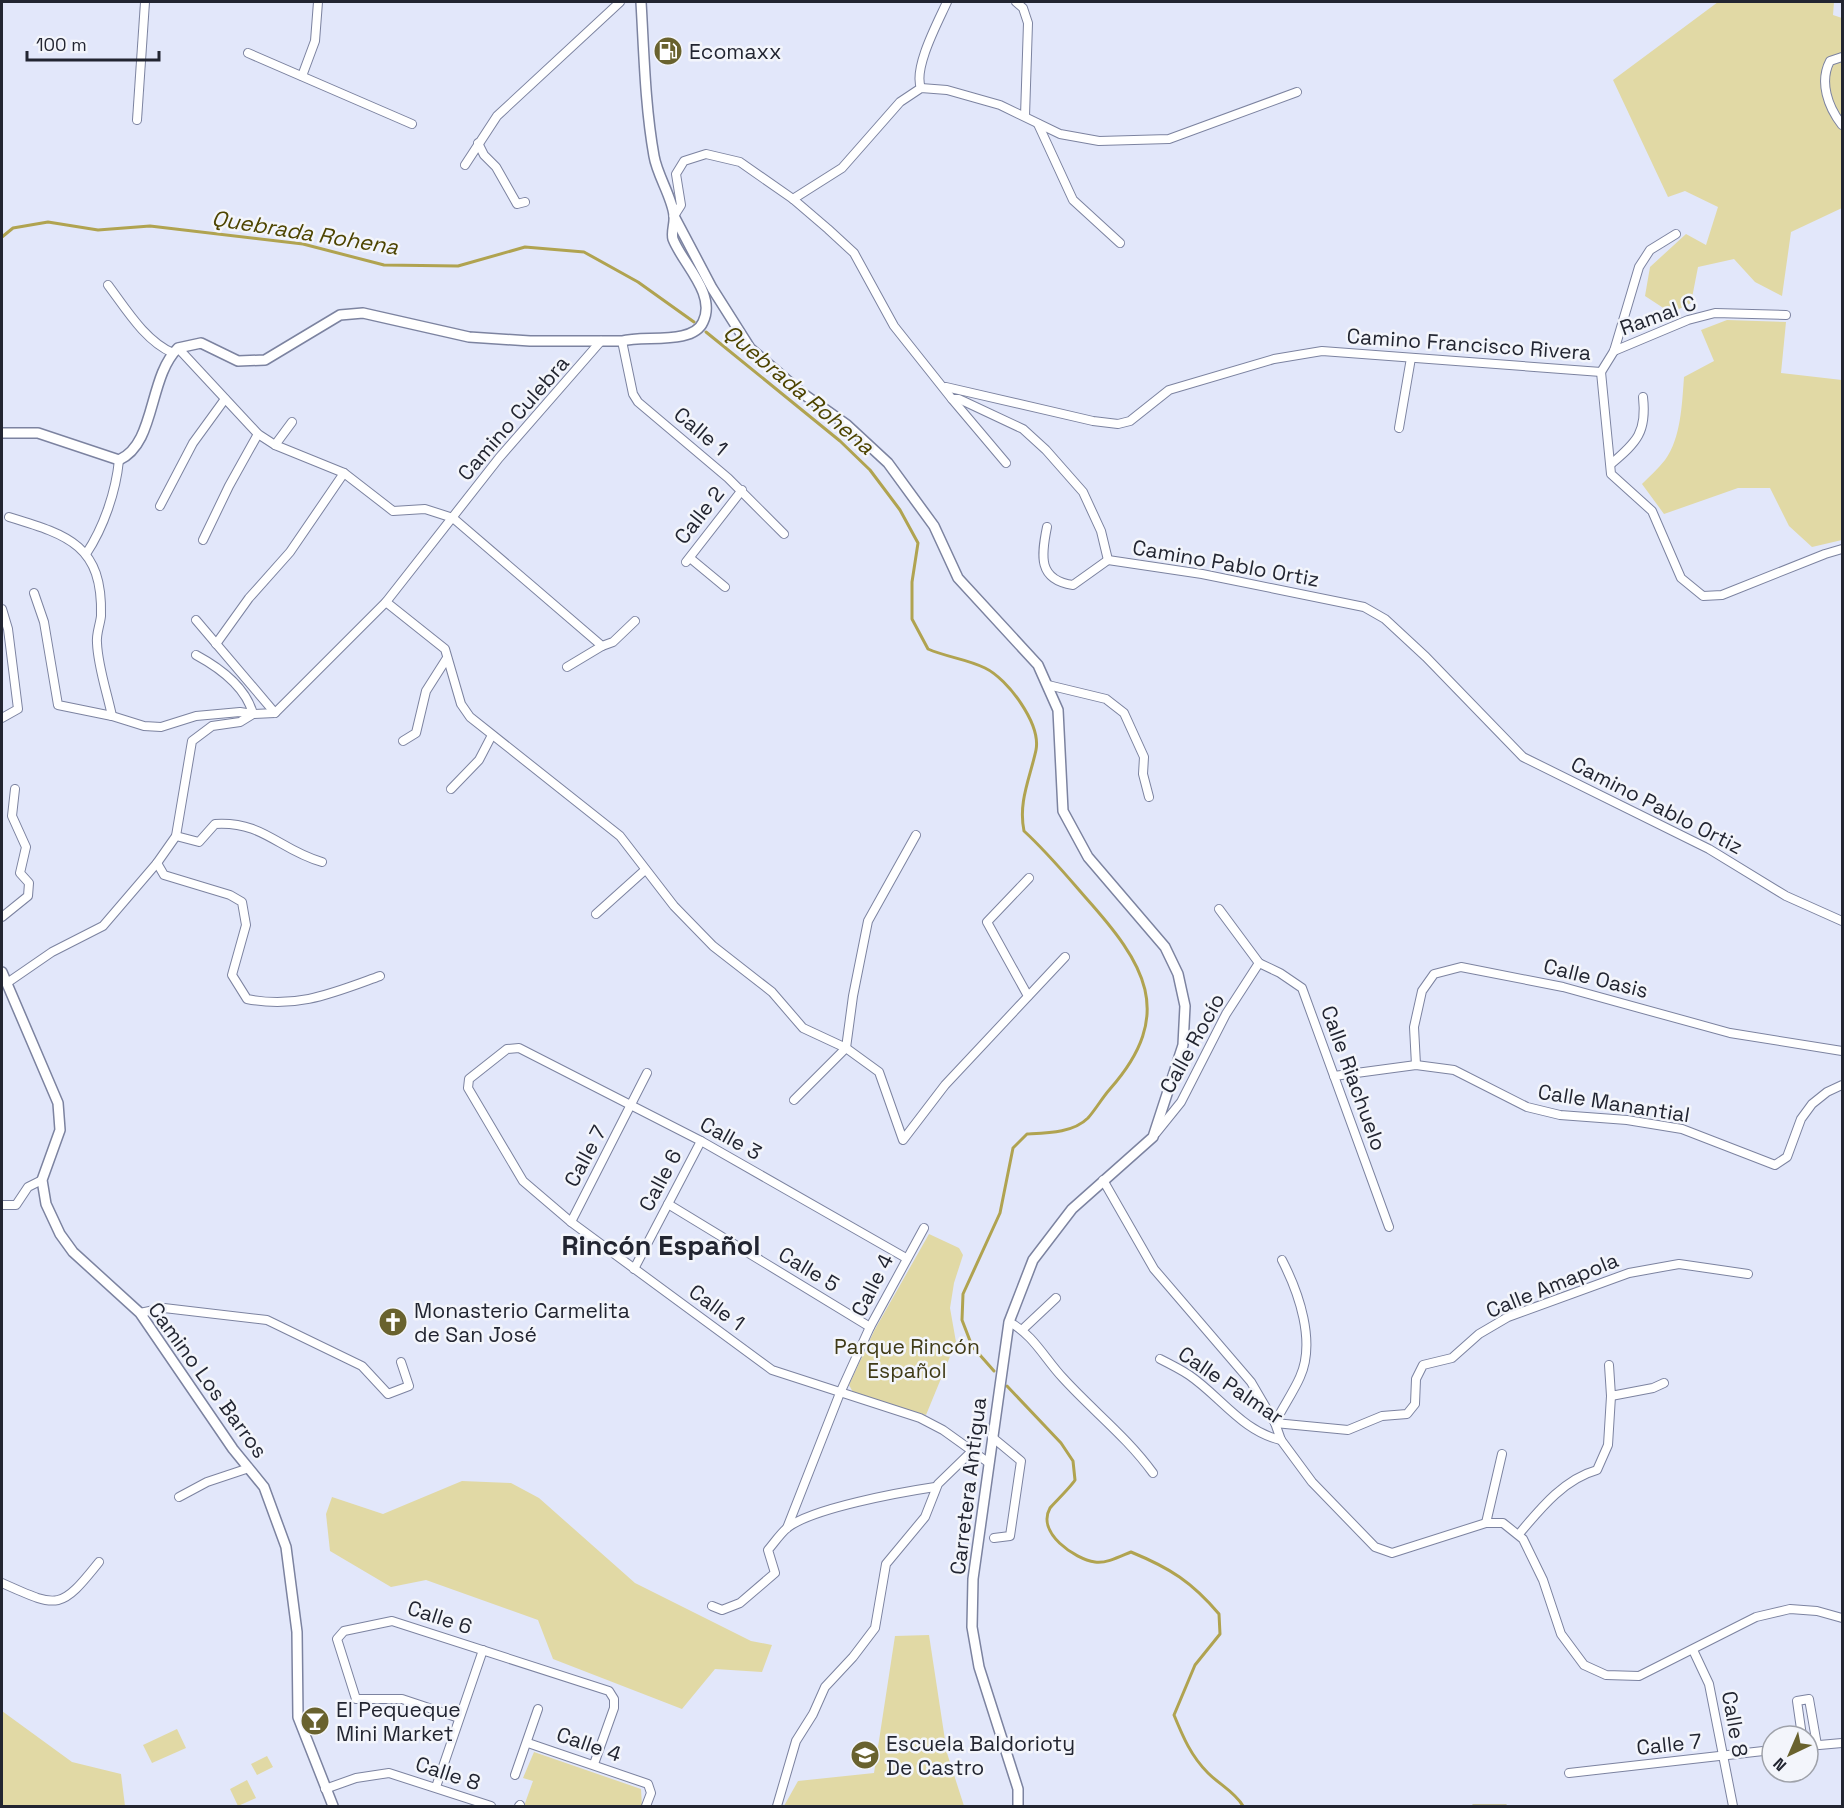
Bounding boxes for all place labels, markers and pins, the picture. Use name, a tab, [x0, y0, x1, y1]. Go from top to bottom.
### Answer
fuel station icon: Ecomaxx	[652, 35, 684, 67]
place label: Ecomaxx	[689, 38, 781, 65]
place label: Monasterio Carmelita de San José	[414, 1297, 630, 1348]
church icon: Monasterio Carmelita de San José	[377, 1306, 409, 1338]
place label: El Pequeque Mini Market	[336, 1696, 461, 1747]
bar icon: El Pequeque Mini Market	[299, 1705, 331, 1737]
place label: Escuela Baldorioty De Castro	[886, 1730, 1075, 1781]
school or university icon: Escuela Baldorioty De Castro	[849, 1739, 881, 1771]

